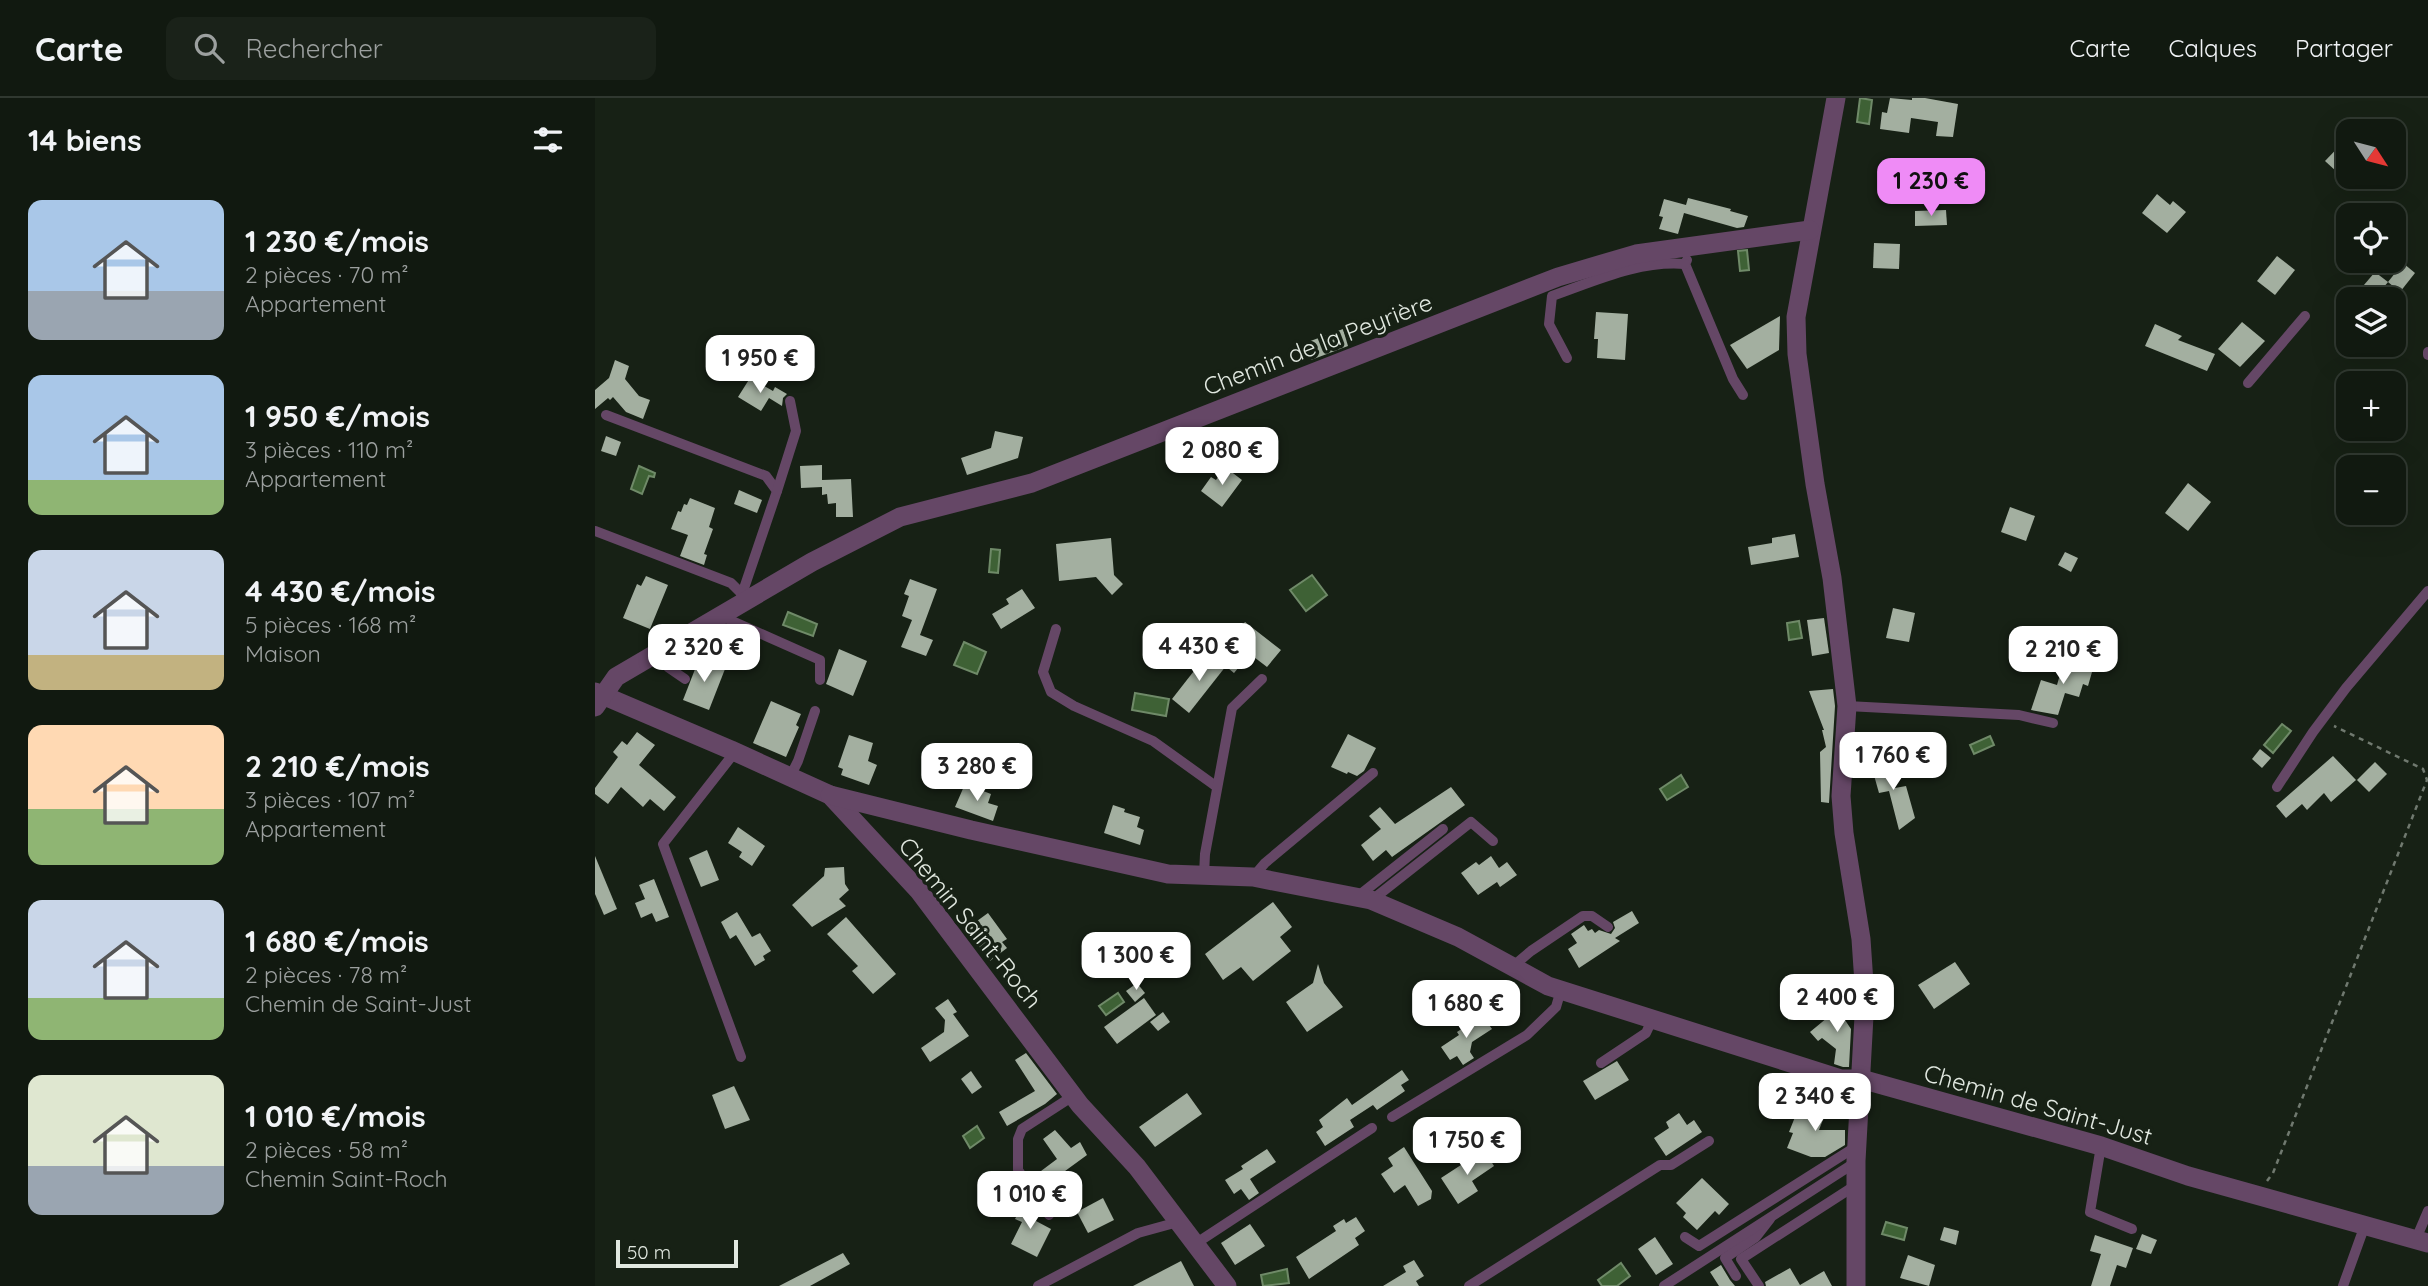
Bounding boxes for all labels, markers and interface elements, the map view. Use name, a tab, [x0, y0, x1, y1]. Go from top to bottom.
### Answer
search box	[166, 17, 656, 80]
text: Carte	[35, 28, 124, 69]
icon: search	[190, 29, 228, 67]
text: Rechercher	[246, 32, 383, 65]
text: Carte	[2069, 33, 2131, 63]
text: Calques	[2169, 33, 2257, 63]
text: Partager	[2295, 33, 2393, 63]
north arrow	[2336, 119, 2406, 189]
map controls	[2336, 119, 2406, 525]
text: 14 biens	[28, 121, 142, 159]
icon: filters	[529, 121, 567, 159]
pin: 1 230 €	[1866, 158, 1996, 218]
text: 1 230 €	[1893, 166, 1969, 195]
button: locate	[2336, 203, 2406, 273]
text: 1 230 €/mois	[245, 222, 429, 260]
icon: home	[84, 228, 168, 312]
text: 2 pièces · 70 m²	[245, 260, 409, 289]
street label: Chemin de la Peyrière	[1199, 287, 1436, 402]
button: layers	[2336, 287, 2406, 357]
text: Appartement	[245, 289, 386, 318]
pin: 1 950 €	[695, 336, 825, 395]
text: 1 950 €	[722, 343, 798, 372]
button: +	[2336, 371, 2406, 441]
text: 1 950 €/mois	[245, 397, 430, 435]
icon: home	[84, 403, 168, 487]
pin: 2 080 €	[1157, 428, 1287, 487]
text: 3 pièces · 110 m²	[245, 435, 413, 464]
text: 2 080 €	[1181, 435, 1263, 464]
button: −	[2336, 455, 2406, 525]
text: Appartement	[245, 464, 386, 493]
text: 4 430 €/mois	[245, 572, 435, 610]
icon: home	[84, 578, 168, 662]
text: 5 pièces · 168 m²	[245, 610, 416, 639]
pin: 2 320 €	[639, 624, 769, 684]
pin: 4 430 €	[1134, 624, 1264, 683]
pin: 2 210 €	[1998, 626, 2128, 686]
text: 4 430 €	[1159, 631, 1239, 660]
text: 2 320 €	[664, 632, 744, 661]
text: 2 210 €	[2025, 634, 2101, 663]
text: Maison	[245, 639, 321, 668]
pin: 1 760 €	[1828, 732, 1958, 792]
text: 1 760 €	[1855, 740, 1931, 769]
pin: 3 280 €	[912, 744, 1042, 803]
text: 2 210 €/mois	[245, 747, 430, 785]
text: 3 280 €	[937, 751, 1017, 780]
icon: home	[84, 753, 168, 837]
text: 3 pièces · 107 m²	[245, 785, 415, 814]
text: Appartement	[245, 814, 386, 843]
street label: Chemin Saint-Roch	[893, 831, 1049, 1014]
text: 1 680 €/mois	[245, 922, 429, 960]
icon: home	[84, 928, 168, 1012]
pin: 1 300 €	[1071, 932, 1201, 992]
text: 1 300 €	[1098, 940, 1174, 969]
text: 2 pièces · 78 m²	[245, 960, 407, 989]
pin: 2 400 €	[1772, 974, 1902, 1034]
pin: 1 680 €	[1401, 981, 1531, 1040]
text: 2 400 €	[1796, 982, 1878, 1011]
text: 1 680 €	[1428, 988, 1504, 1017]
text: Chemin de Saint-Just	[245, 989, 471, 1018]
street label: Chemin de Saint-Just	[1921, 1057, 2156, 1151]
pin: 2 340 €	[1750, 1074, 1880, 1133]
text: 2 340 €	[1775, 1081, 1855, 1110]
text: 1 010 €/mois	[245, 1097, 426, 1135]
icon: home	[84, 1103, 168, 1187]
pin: 1 750 €	[1402, 1118, 1532, 1177]
text: 1 750 €	[1429, 1125, 1505, 1154]
text: 2 pièces · 58 m²	[245, 1135, 408, 1164]
text: Chemin Saint-Roch	[245, 1164, 448, 1193]
pin: 1 010 €	[965, 1172, 1095, 1231]
text: 1 010 €	[993, 1179, 1067, 1208]
scale bar	[616, 1237, 739, 1269]
text: 50 m	[627, 1240, 671, 1264]

